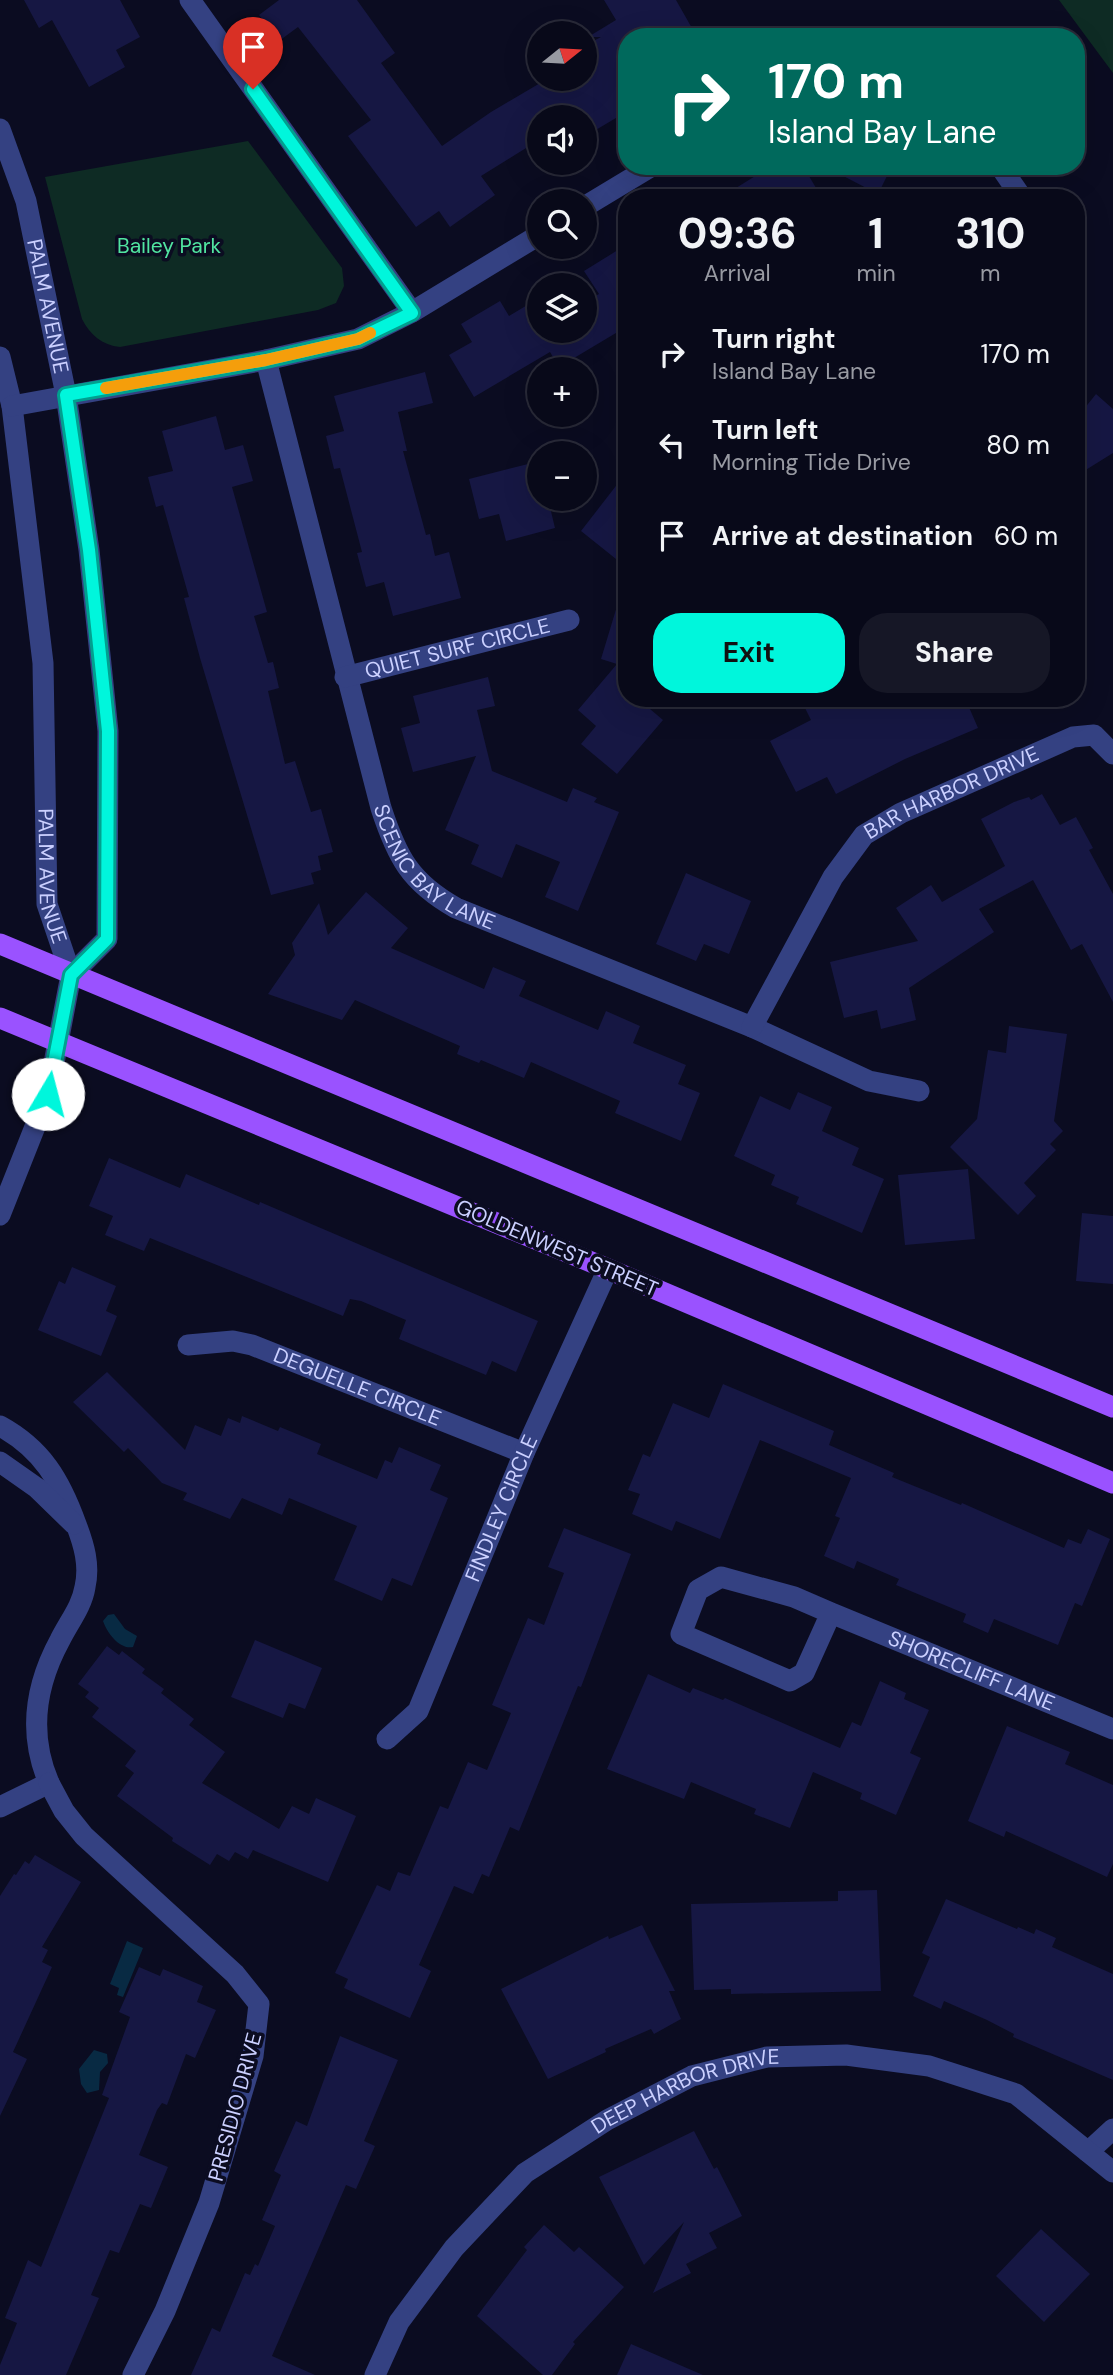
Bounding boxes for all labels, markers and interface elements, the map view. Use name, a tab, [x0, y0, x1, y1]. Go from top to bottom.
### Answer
pin	[223, 17, 283, 89]
north arrow	[527, 21, 597, 91]
map controls	[527, 21, 597, 511]
icon: arrive	[234, 28, 272, 66]
text: 170 m	[768, 49, 904, 113]
icon: right	[653, 56, 744, 147]
button: sound	[527, 105, 597, 175]
text: Island Bay Lane	[768, 111, 996, 153]
button: search	[527, 189, 597, 259]
text: 09:36	[678, 206, 797, 261]
text: 1	[868, 206, 884, 261]
text: 310	[955, 206, 1025, 261]
park label: Bailey Park	[117, 232, 221, 260]
street label: PALM AVENUE	[20, 236, 75, 376]
text: Arrival	[704, 258, 771, 288]
text: min	[856, 258, 896, 288]
text: m	[980, 258, 1001, 288]
button: layers	[527, 273, 597, 343]
text: Turn right	[712, 322, 836, 356]
icon: right	[653, 335, 691, 373]
text: 170 m	[981, 337, 1050, 371]
text: Island Bay Lane	[712, 356, 876, 386]
button: +	[527, 357, 597, 427]
text: Turn left	[712, 413, 819, 447]
icon: left	[653, 426, 691, 464]
text: 80 m	[986, 428, 1050, 462]
button: −	[527, 441, 597, 511]
text: Morning Tide Drive	[712, 447, 911, 477]
icon: arrive	[653, 517, 691, 555]
text: Arrive at destination	[712, 519, 973, 553]
text: 60 m	[994, 519, 1058, 553]
street label: QUIET SURF CIRCLE	[362, 611, 553, 685]
button: Exit	[653, 613, 845, 693]
button: Share	[859, 613, 1050, 693]
street label: BAR HARBOR DRIVE	[859, 740, 1043, 846]
street label: SCENIC BAY LANE	[367, 801, 499, 936]
street label: PALM AVENUE	[31, 808, 73, 947]
position arrow	[11, 1057, 85, 1131]
street label: GOLDENWEST STREET	[452, 1193, 663, 1303]
street label: DEGUELLE CIRCLE	[270, 1341, 445, 1433]
street label: FINDLEY CIRCLE	[459, 1430, 544, 1586]
street label: SHORECLIFF LANE	[884, 1624, 1059, 1717]
street label: PRESIDIO DRIVE	[202, 2030, 268, 2184]
street label: DEEP HARBOR DRIVE	[586, 2043, 780, 2140]

